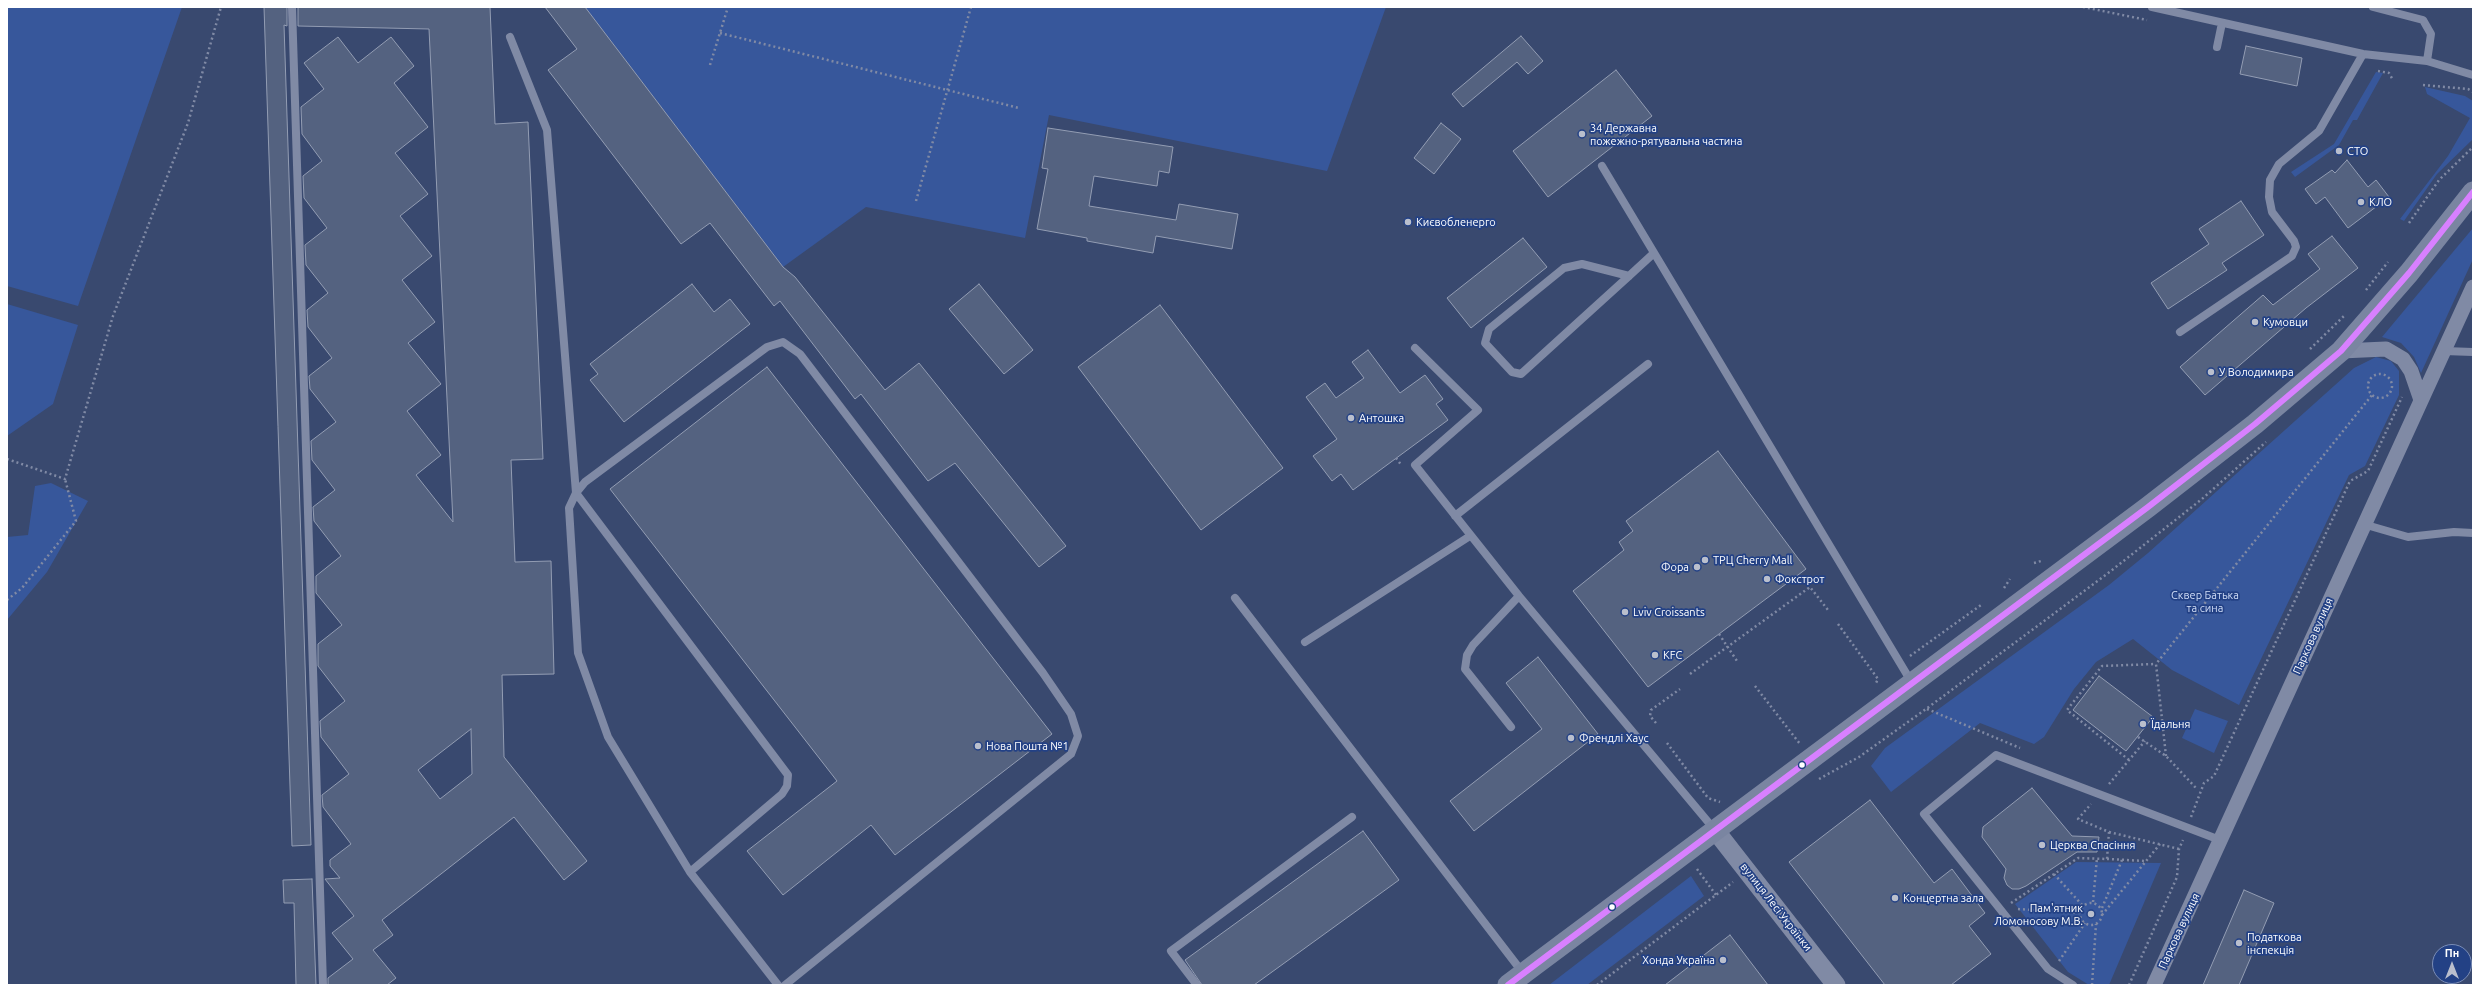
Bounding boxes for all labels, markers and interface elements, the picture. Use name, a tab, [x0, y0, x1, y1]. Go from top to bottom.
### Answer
place label: 34 Державна пожежно-рятувальна частина	[1590, 121, 1742, 147]
marker: 34 Державна пожежно-рятувальна частина	[1577, 129, 1587, 139]
place label: СТО	[2347, 144, 2368, 158]
marker: СТО	[2334, 146, 2344, 156]
place label: КЛО	[2369, 195, 2392, 209]
marker: КЛО	[2356, 197, 2366, 207]
place label: Києвобленерго	[1416, 215, 1496, 229]
marker: Києвобленерго	[1403, 217, 1413, 227]
place label: Кумовци	[2263, 315, 2308, 329]
marker: Кумовци	[2250, 317, 2260, 327]
place label: У Володимира	[2219, 365, 2294, 379]
marker: У Володимира	[2206, 367, 2216, 377]
place label: Антошка	[1359, 411, 1404, 425]
marker: Антошка	[1346, 413, 1356, 423]
place label: ТРЦ Cherry Mall	[1713, 553, 1792, 567]
marker: ТРЦ Cherry Mall	[1700, 555, 1710, 565]
place label: Фора	[1661, 560, 1689, 574]
marker: Фора	[1692, 562, 1702, 572]
place label: Фокстрот	[1775, 572, 1824, 586]
marker: Фокстрот	[1762, 574, 1772, 584]
park label: Сквер Батька та сина	[2171, 588, 2239, 614]
street label: Паркова вулиця	[2290, 596, 2336, 676]
place label: Lviv Croissants	[1633, 605, 1705, 619]
marker: Lviv Croissants	[1620, 607, 1630, 617]
place label: KFC	[1663, 648, 1682, 662]
marker: KFC	[1650, 650, 1660, 660]
place label: Їдальня	[2151, 717, 2190, 731]
marker: Їдальня	[2138, 719, 2148, 729]
place label: Френдлі Хаус	[1579, 731, 1649, 745]
marker: Френдлі Хаус	[1566, 733, 1576, 743]
place label: Нова Пошта №1	[986, 739, 1069, 753]
marker: Нова Пошта №1	[973, 741, 983, 751]
unlabelled marker	[1797, 760, 1807, 770]
place label: Церква Спасіння	[2050, 838, 2135, 852]
marker: Церква Спасіння	[2037, 840, 2047, 850]
street label: вулиця Лесі Українки	[1738, 860, 1814, 954]
place label: Концертна зала	[1903, 891, 1984, 905]
street label: Паркова вулиця	[2156, 891, 2202, 971]
marker: Концертна зала	[1890, 893, 1900, 903]
place label: Пам'ятник Ломоносову М.В.	[1994, 901, 2083, 927]
unlabelled marker	[1607, 902, 1617, 912]
marker: Пам'ятник Ломоносову М.В.	[2086, 909, 2096, 919]
place label: Податкова інспекція	[2247, 930, 2302, 956]
marker: Податкова інспекція	[2234, 938, 2244, 948]
north arrow	[2432, 944, 2472, 984]
text: Пн	[2445, 947, 2459, 959]
place label: Хонда Україна	[1642, 953, 1715, 967]
marker: Хонда Україна	[1718, 955, 1728, 965]

